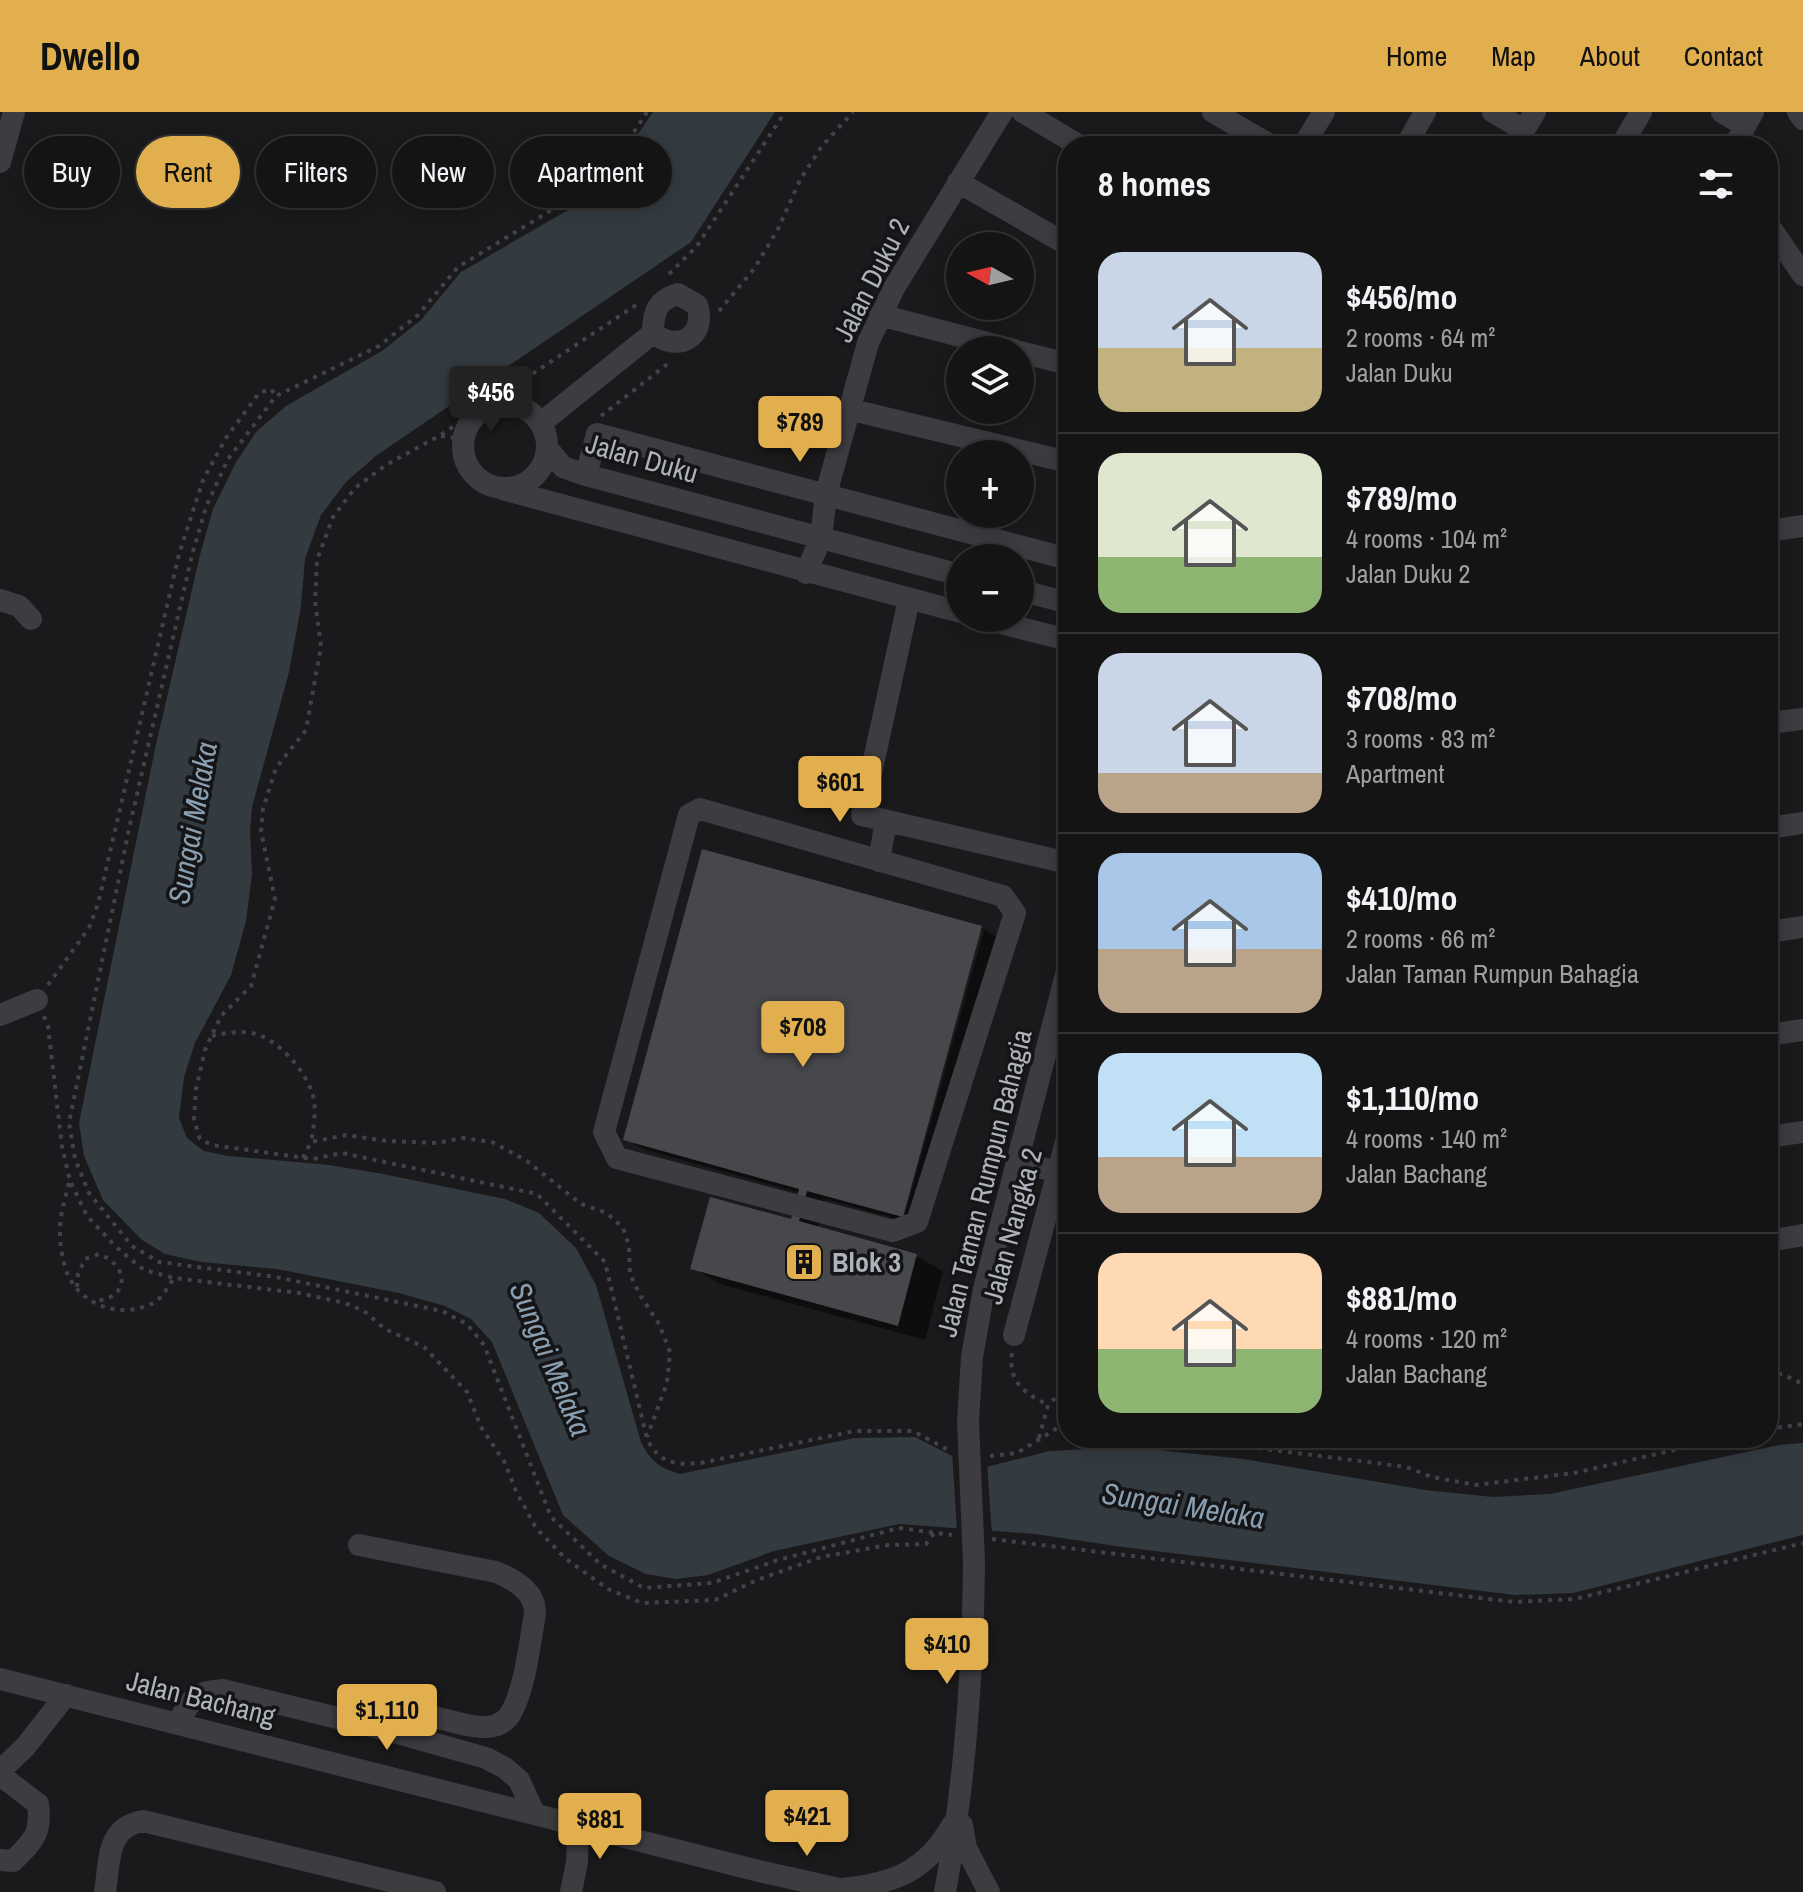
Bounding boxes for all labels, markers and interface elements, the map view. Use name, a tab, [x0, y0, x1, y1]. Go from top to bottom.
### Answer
text: Dwello	[40, 31, 140, 82]
text: Home	[1386, 37, 1447, 75]
text: Map	[1491, 37, 1536, 75]
text: About	[1580, 37, 1640, 75]
text: Contact	[1684, 37, 1763, 75]
chip: Buy	[24, 136, 120, 208]
chip: Rent	[136, 136, 240, 208]
chip: Filters	[256, 136, 376, 208]
chip: New	[392, 136, 494, 208]
chip: Apartment	[510, 136, 672, 208]
text: 8 homes	[1098, 161, 1211, 207]
icon: filters	[1694, 162, 1738, 206]
street label: Jalan Duku 2	[824, 212, 918, 348]
north arrow	[946, 232, 1034, 320]
map controls	[946, 232, 1034, 632]
text: $456/mo	[1346, 274, 1458, 320]
icon: home	[1162, 284, 1258, 380]
text: 2 rooms · 64 m²	[1346, 320, 1495, 355]
button: layers	[946, 336, 1034, 424]
text: Jalan Duku	[1346, 355, 1453, 390]
pin: $456	[444, 366, 538, 434]
text: $456	[467, 374, 515, 409]
pin: $789	[753, 396, 847, 464]
text: $789	[776, 404, 824, 439]
street label: Jalan Duku	[582, 424, 702, 492]
button: +	[946, 440, 1034, 528]
text: $789/mo	[1346, 475, 1458, 521]
icon: home	[1162, 485, 1258, 581]
text: 4 rooms · 104 m²	[1346, 521, 1507, 556]
button: −	[946, 544, 1034, 632]
text: Jalan Duku 2	[1346, 556, 1470, 591]
text: $708/mo	[1346, 675, 1458, 721]
icon: home	[1162, 685, 1258, 781]
text: 3 rooms · 83 m²	[1346, 721, 1495, 756]
water label: Sungai Melaka	[158, 739, 226, 907]
pin: $601	[793, 756, 887, 824]
text: Apartment	[1346, 756, 1444, 791]
text: $601	[816, 764, 864, 799]
text: $410/mo	[1346, 875, 1458, 921]
icon: home	[1162, 885, 1258, 981]
text: 2 rooms · 66 m²	[1346, 921, 1495, 956]
text: Jalan Taman Rumpun Bahagia	[1346, 956, 1639, 991]
pin: $708	[756, 1001, 850, 1069]
text: $708	[779, 1009, 827, 1044]
street label: Jalan Taman Rumpun Bahagia	[927, 1025, 1041, 1341]
text: $1,110/mo	[1346, 1075, 1479, 1121]
icon: home	[1162, 1085, 1258, 1181]
text: 4 rooms · 140 m²	[1346, 1121, 1507, 1156]
street label: Jalan Nangka 2	[973, 1144, 1051, 1308]
text: Jalan Bachang	[1346, 1156, 1487, 1191]
building icon: Blok 3	[783, 1241, 825, 1283]
place label: Blok 3	[832, 1243, 901, 1281]
water label: Sungai Melaka	[500, 1275, 601, 1442]
text: $881/mo	[1346, 1275, 1458, 1321]
icon: home	[1162, 1285, 1258, 1381]
text: 4 rooms · 120 m²	[1346, 1321, 1507, 1356]
text: Jalan Bachang	[1346, 1356, 1487, 1391]
water label: Sungai Melaka	[1099, 1472, 1267, 1538]
pin: $410	[900, 1618, 994, 1686]
text: $410	[923, 1626, 971, 1661]
street label: Jalan Bachang	[123, 1661, 280, 1735]
pin: $1,110	[322, 1684, 452, 1752]
text: $1,110	[355, 1692, 419, 1727]
pin: $421	[760, 1790, 854, 1858]
pin: $881	[553, 1793, 647, 1861]
text: $421	[783, 1798, 831, 1833]
text: $881	[576, 1801, 624, 1836]

